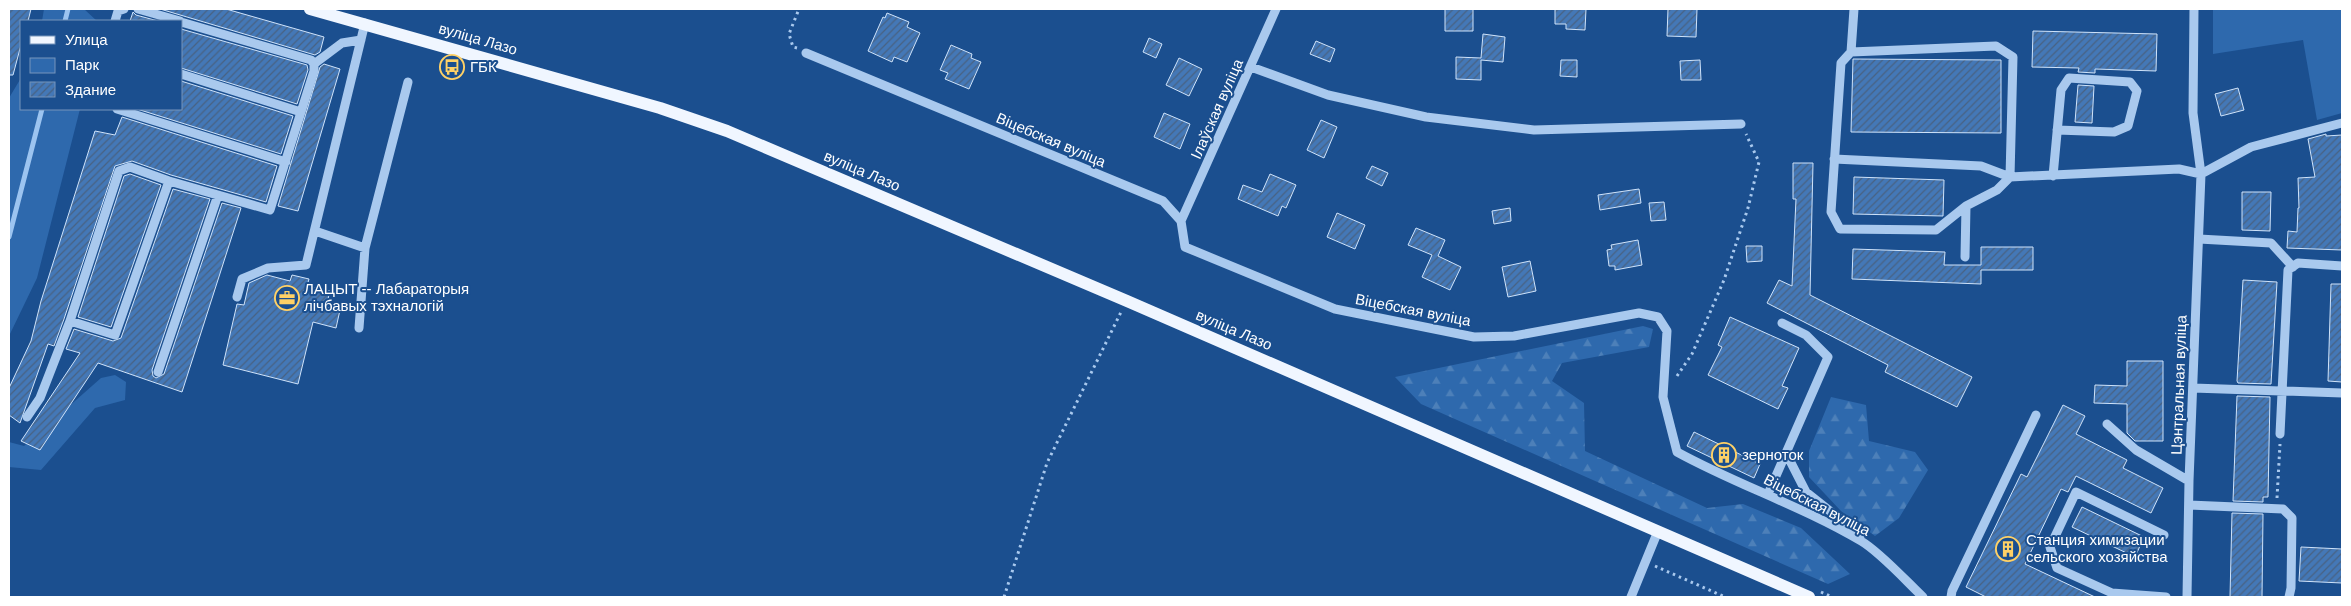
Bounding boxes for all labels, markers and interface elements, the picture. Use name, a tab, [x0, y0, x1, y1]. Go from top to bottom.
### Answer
street label: вуліца Лазо	[437, 19, 519, 58]
legend	[20, 20, 182, 110]
text: Улица	[65, 31, 108, 48]
bus stop icon: ГБК	[439, 54, 465, 80]
text: Парк	[65, 56, 99, 73]
street label: Ілаўская вуліца	[1187, 56, 1246, 161]
place label: ГБК	[470, 58, 497, 75]
text: Здание	[65, 81, 116, 98]
street label: Віцебская вуліца	[994, 109, 1109, 171]
street label: вуліца Лазо	[822, 147, 903, 194]
place label: ЛАЦЫТ -- Лабараторыя лічбавых тэхналогій	[304, 280, 469, 314]
office icon: ЛАЦЫТ -- Лабараторыя лічбавых тэхналогій	[274, 285, 300, 311]
street label: Віцебская вуліца	[1354, 290, 1473, 329]
street label: вуліца Лазо	[1194, 306, 1275, 353]
street label: Цэнтральная вуліца	[2168, 314, 2189, 455]
building icon: зерноток	[1711, 442, 1737, 468]
place label: зерноток	[1742, 446, 1804, 463]
street label: Віцебская вуліца	[1761, 470, 1874, 539]
place label: Станция химизации сельского хозяйства	[2026, 531, 2168, 565]
building icon: Станция химизации сельского хозяйства	[1995, 536, 2021, 562]

